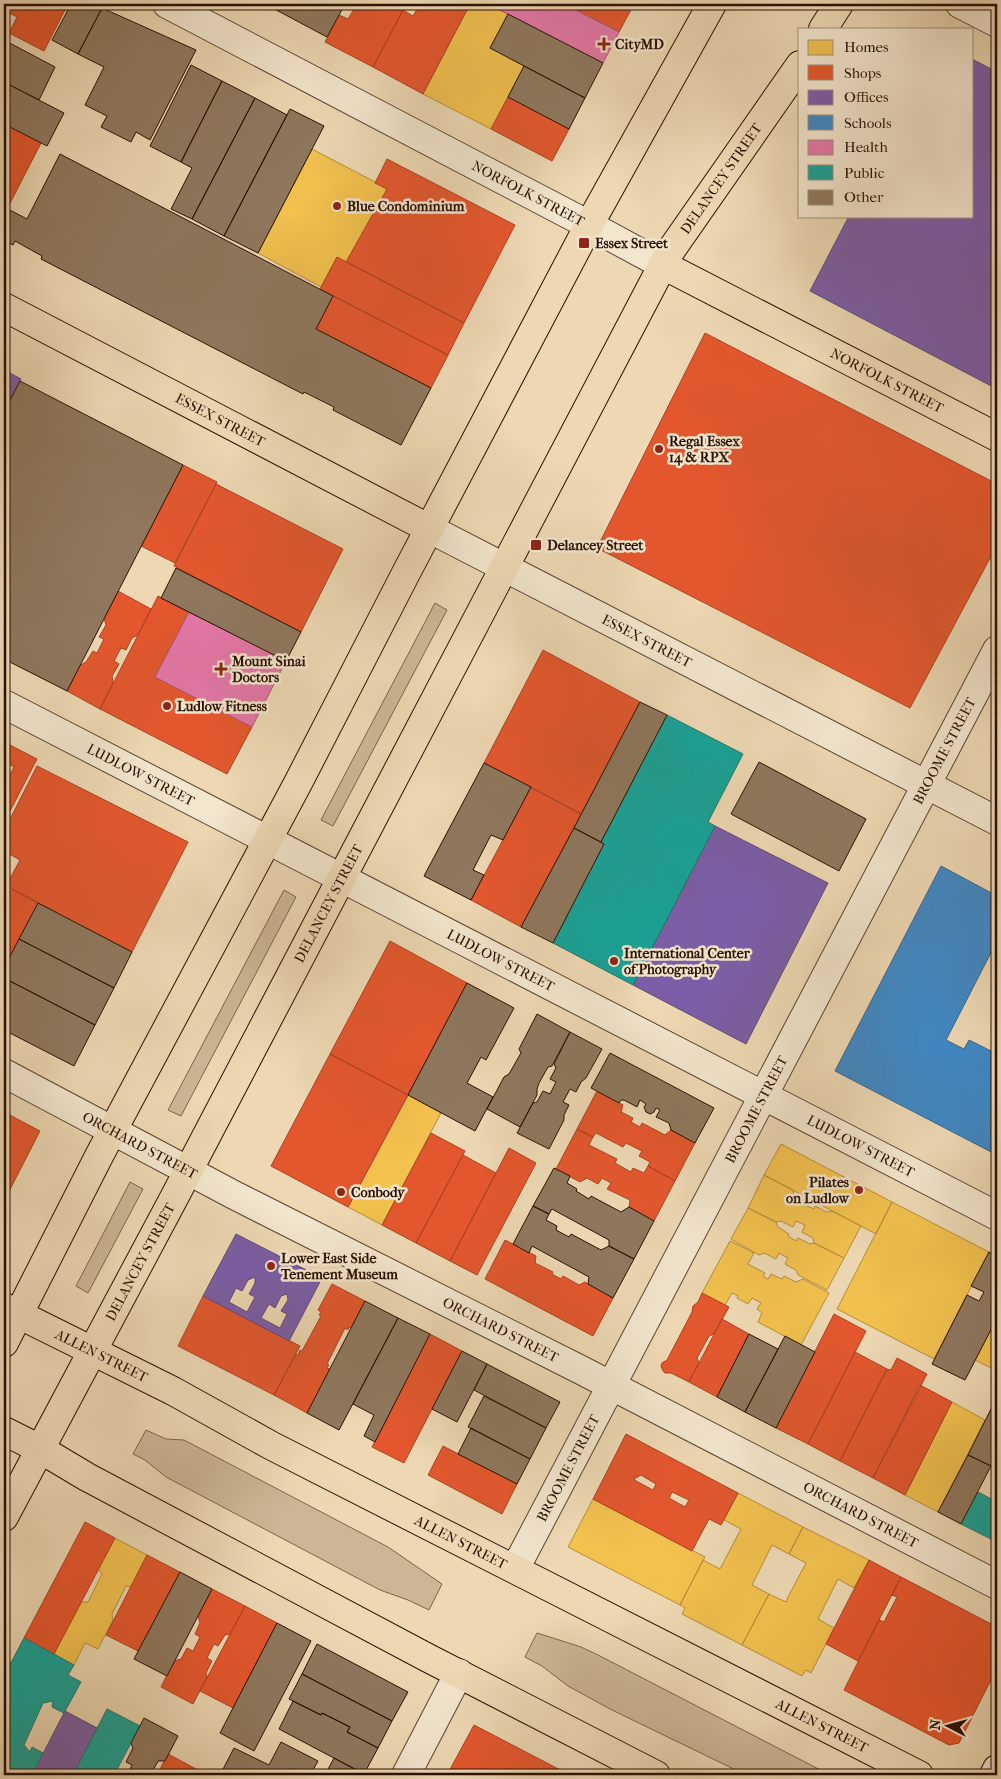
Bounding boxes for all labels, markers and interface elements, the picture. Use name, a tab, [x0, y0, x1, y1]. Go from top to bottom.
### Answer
legend	[798, 28, 974, 218]
place label: CityMD	[615, 36, 664, 53]
marker: CityMD	[597, 37, 611, 51]
text: Homes	[844, 38, 889, 56]
text: Shops	[844, 64, 882, 82]
text: Offices	[844, 88, 889, 106]
text: Schools	[844, 114, 892, 132]
street label: DELANCEY STREET	[676, 119, 766, 237]
text: Health	[844, 138, 888, 156]
street label: NORFOLK STREET	[469, 157, 588, 230]
text: Public	[844, 164, 885, 182]
text: Other	[844, 188, 884, 206]
place label: Blue Condominium	[347, 198, 465, 215]
marker: Blue Condominium	[331, 200, 343, 212]
place label: Essex Street	[595, 235, 669, 252]
marker: Essex Street	[577, 236, 591, 250]
street label: NORFOLK STREET	[828, 344, 947, 417]
street label: ESSEX STREET	[173, 389, 269, 450]
place label: Regal Essex 14 & RPX	[669, 433, 740, 466]
marker: Regal Essex 14 & RPX	[653, 443, 665, 455]
place label: Delancey Street	[547, 537, 644, 554]
marker: Delancey Street	[529, 538, 543, 552]
street label: ESSEX STREET	[599, 611, 695, 671]
place label: Mount Sinai Doctors	[231, 653, 306, 686]
marker: Mount Sinai Doctors	[214, 662, 228, 676]
street label: BROOME STREET	[909, 694, 979, 807]
place label: Ludlow Fitness	[177, 698, 268, 715]
marker: Ludlow Fitness	[161, 700, 173, 712]
street label: LUDLOW STREET	[84, 740, 198, 810]
street label: DELANCEY STREET	[290, 841, 367, 965]
street label: LUDLOW STREET	[444, 925, 558, 995]
place label: International Center of Photography	[624, 945, 751, 978]
marker: International Center of Photography	[608, 955, 620, 967]
street label: BROOME STREET	[721, 1052, 791, 1166]
street label: ORCHARD STREET	[80, 1108, 201, 1183]
street label: LUDLOW STREET	[804, 1111, 918, 1181]
place label: Pilates on Ludlow	[786, 1174, 850, 1207]
place label: Conbody	[351, 1184, 406, 1201]
marker: Pilates on Ludlow	[853, 1184, 865, 1196]
marker: Conbody	[335, 1186, 347, 1198]
street label: DELANCEY STREET	[102, 1200, 178, 1324]
place label: Lower East Side Tenement Museum	[280, 1250, 398, 1283]
marker: Lower East Side Tenement Museum	[265, 1260, 277, 1272]
street label: ORCHARD STREET	[440, 1293, 562, 1366]
street label: ALLEN STREET	[51, 1325, 151, 1386]
street label: BROOME STREET	[533, 1411, 603, 1524]
street label: ORCHARD STREET	[800, 1478, 922, 1552]
street label: ALLEN STREET	[411, 1511, 511, 1573]
street label: ALLEN STREET	[772, 1695, 872, 1757]
north arrow	[924, 1702, 974, 1752]
text: N	[927, 1718, 945, 1731]

